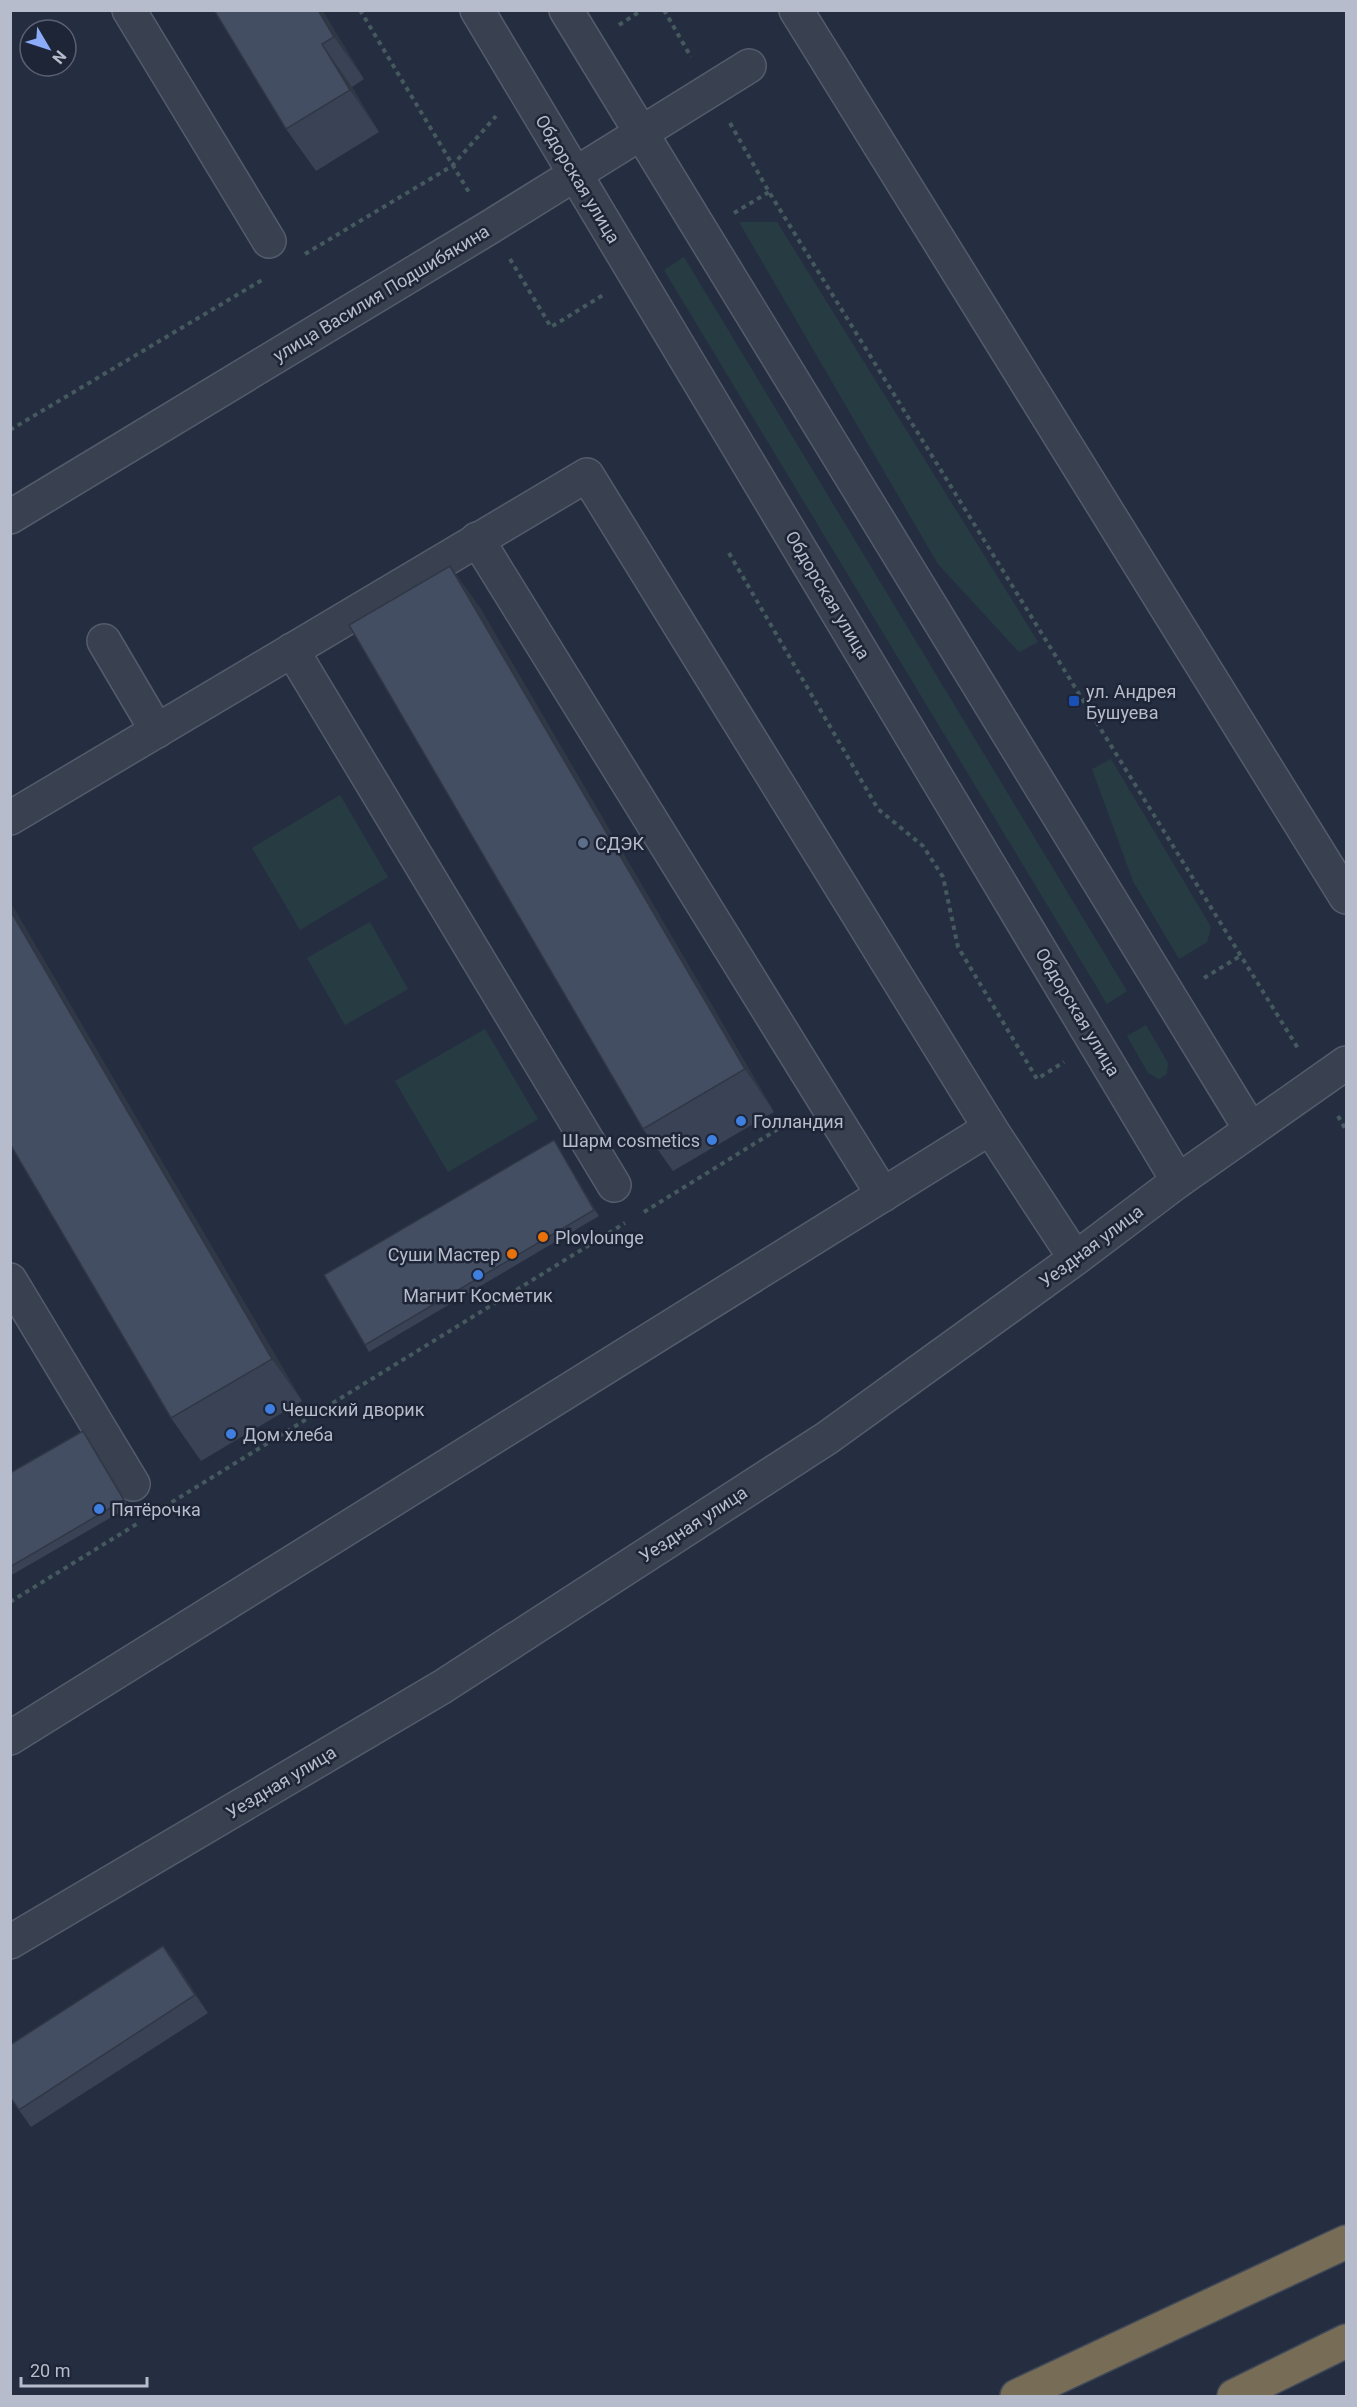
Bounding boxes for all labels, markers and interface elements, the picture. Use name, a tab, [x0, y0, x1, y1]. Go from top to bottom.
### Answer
north arrow	[18, 18, 78, 78]
text: N	[48, 47, 70, 67]
street label: Обдорская улица	[531, 111, 625, 247]
street label: улица Василия Подшибякина	[269, 220, 493, 366]
street label: Обдорская улица	[781, 527, 875, 663]
place label: ул. Андрея Бушуева	[1086, 681, 1176, 723]
marker: ул. Андрея Бушуева	[1067, 694, 1081, 708]
place label: СДЭК	[595, 833, 644, 854]
marker: СДЭК	[576, 836, 590, 850]
street label: Обдорская улица	[1031, 944, 1125, 1080]
place label: Голландия	[753, 1111, 844, 1132]
marker: Голландия	[734, 1114, 748, 1128]
place label: Шарм cosmetics	[562, 1130, 700, 1151]
marker: Шарм cosmetics	[705, 1133, 719, 1147]
street label: Уездная улица	[1035, 1200, 1147, 1292]
place label: Plovlounge	[555, 1227, 644, 1248]
marker: Plovlounge	[536, 1230, 550, 1244]
place label: Суши Мастер	[388, 1244, 500, 1265]
marker: Суши Мастер	[505, 1247, 519, 1261]
marker: Магнит Косметик	[471, 1268, 485, 1282]
place label: Магнит Косметик	[403, 1285, 553, 1306]
place label: Чешский дворик	[282, 1399, 425, 1420]
marker: Чешский дворик	[263, 1402, 277, 1416]
place label: Дом хлеба	[243, 1424, 333, 1445]
marker: Дом хлеба	[224, 1427, 238, 1441]
street label: Уездная улица	[635, 1481, 751, 1567]
place label: Пятёрочка	[111, 1499, 201, 1520]
marker: Пятёрочка	[92, 1502, 106, 1516]
street label: Уездная улица	[222, 1741, 340, 1823]
scale bar	[21, 2350, 147, 2388]
text: 20 m	[30, 2360, 70, 2381]

